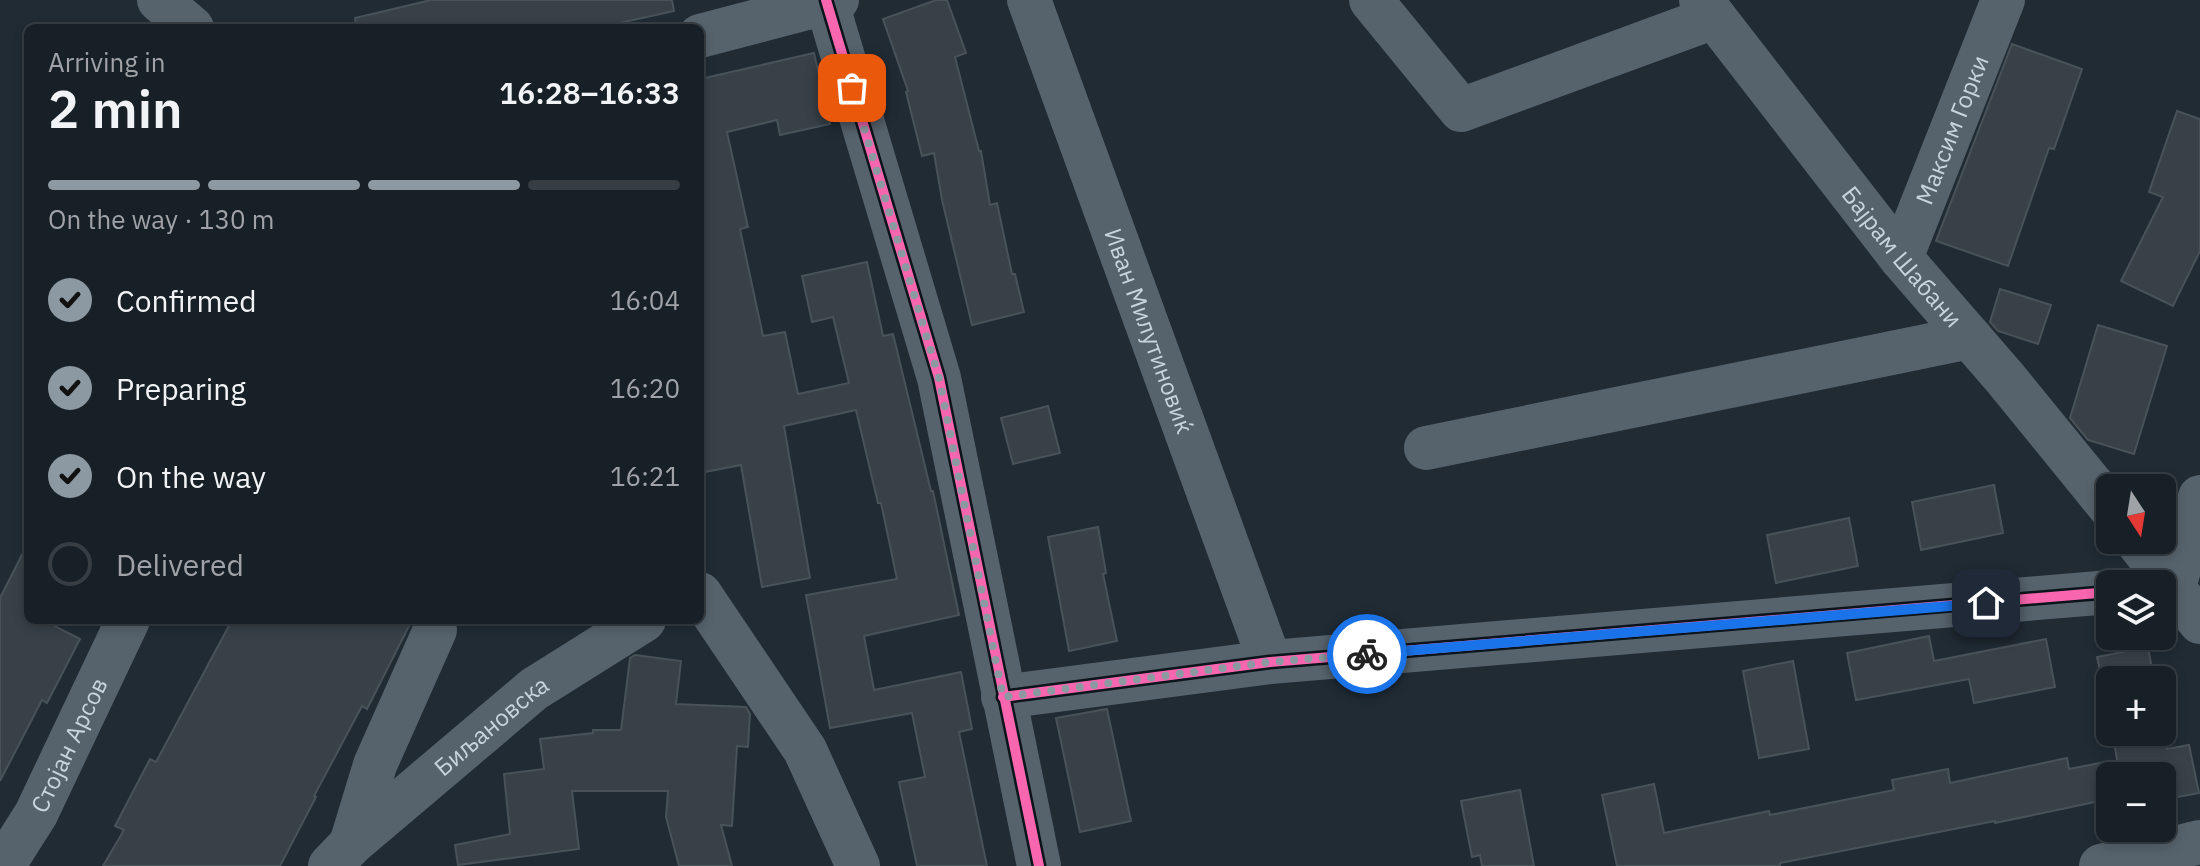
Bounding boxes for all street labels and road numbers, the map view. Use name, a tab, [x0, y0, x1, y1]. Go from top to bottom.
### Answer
street label: Максим Горки	[1908, 50, 1996, 209]
street label: Бајрам Шабани	[1835, 179, 1970, 334]
street label: Иван Милутиновиќ	[1097, 224, 1201, 438]
street label: Биљановска	[427, 668, 554, 783]
street label: Стојан Арсов	[23, 672, 115, 818]

